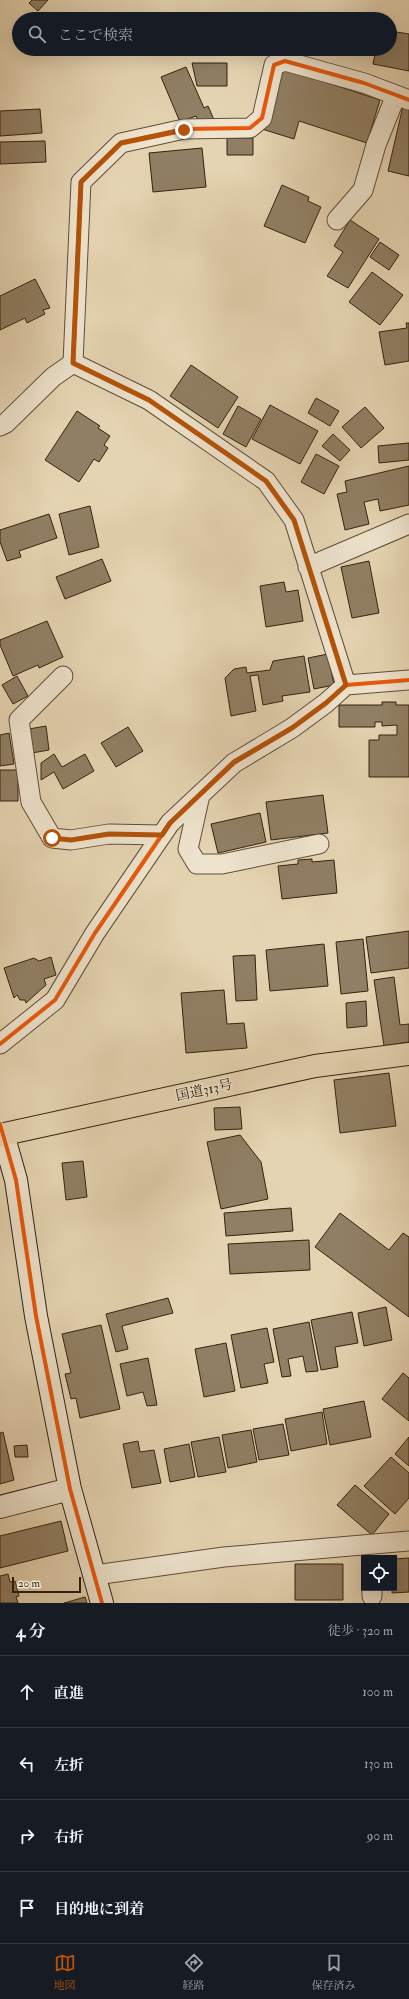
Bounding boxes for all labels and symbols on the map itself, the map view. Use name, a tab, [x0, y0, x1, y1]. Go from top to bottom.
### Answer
route end	[175, 121, 193, 139]
route start	[43, 829, 61, 847]
street label: 国道313号	[174, 1076, 234, 1104]
scale bar	[12, 1575, 81, 1594]

